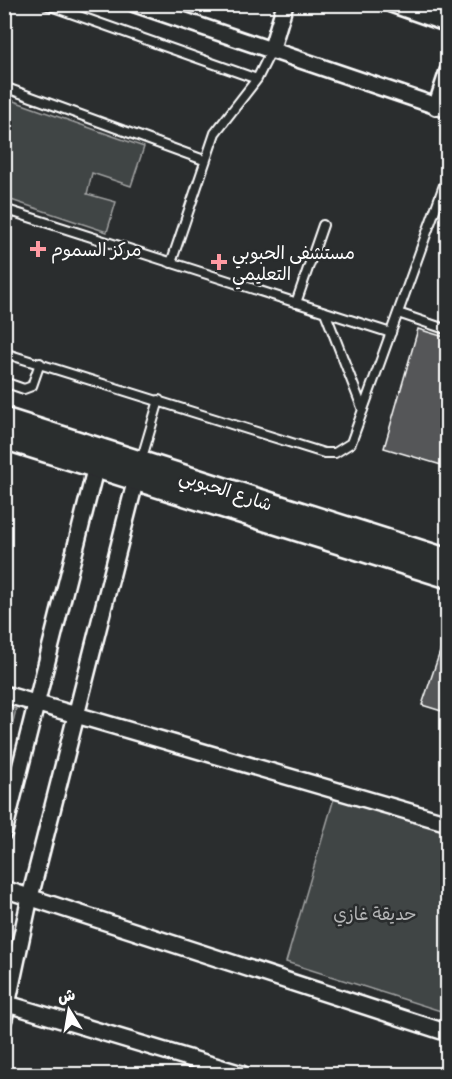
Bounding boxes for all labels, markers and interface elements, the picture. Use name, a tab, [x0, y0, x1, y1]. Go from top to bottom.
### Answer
place label: مركز السموم	[51, 237, 141, 264]
marker: مركز السموم	[29, 240, 47, 258]
place label: مستشفى الحبوبي التعليمي	[232, 240, 355, 290]
marker: مستشفى الحبوبي التعليمي	[210, 253, 228, 271]
street label: شارع الحبوبي	[175, 463, 276, 521]
park label: حديقة غازي	[333, 901, 417, 927]
north arrow	[39, 980, 99, 1040]
text: ش	[55, 983, 77, 1008]

